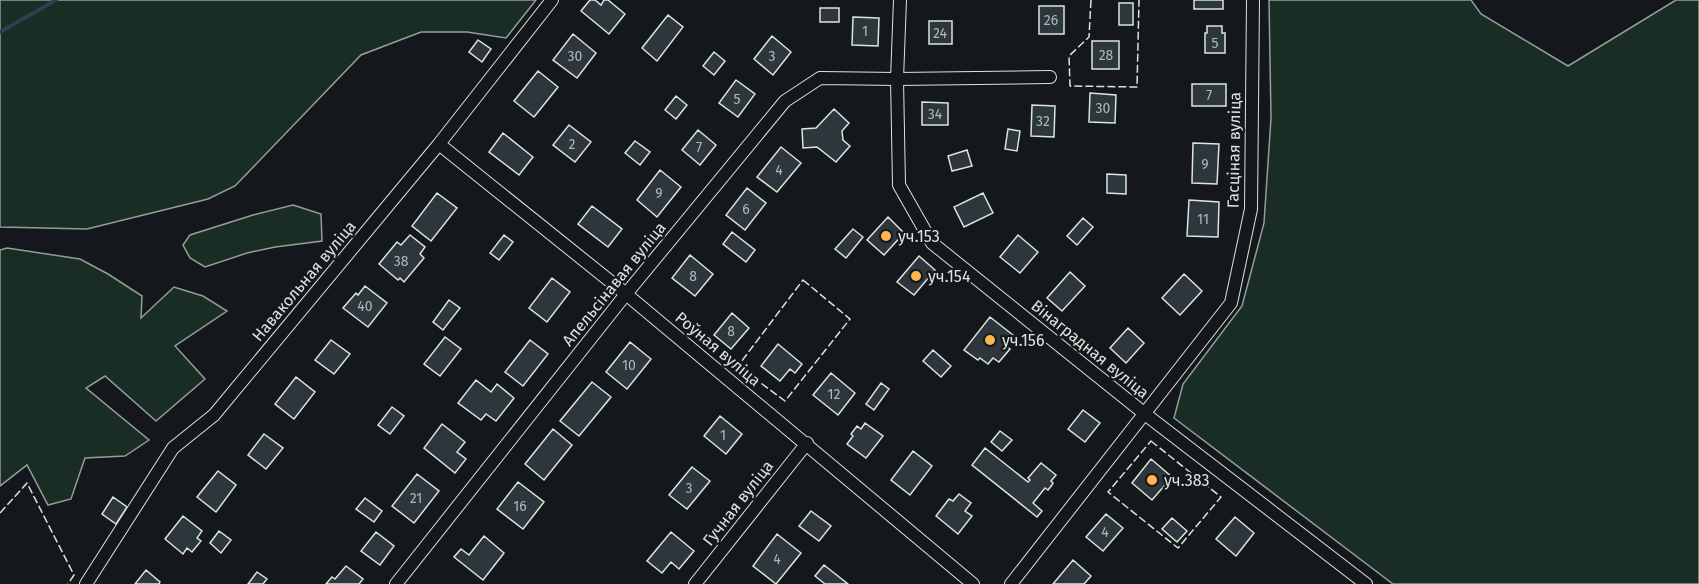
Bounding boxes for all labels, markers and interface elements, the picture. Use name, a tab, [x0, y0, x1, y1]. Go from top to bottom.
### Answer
house number: 26	[1044, 12, 1058, 29]
house number: 1	[862, 23, 868, 40]
house number: 24	[933, 25, 948, 42]
house number: 5	[1211, 35, 1219, 52]
house number: 28	[1099, 47, 1114, 64]
house number: 30	[568, 48, 583, 65]
house number: 3	[769, 48, 776, 65]
house number: 7	[1206, 87, 1212, 104]
house number: 5	[733, 91, 741, 108]
street label: Гасціная вуліца	[1223, 92, 1245, 208]
house number: 30	[1096, 100, 1111, 117]
house number: 34	[928, 106, 943, 123]
house number: 32	[1036, 113, 1050, 130]
house number: 2	[569, 136, 576, 153]
house number: 7	[696, 139, 702, 156]
house number: 9	[1201, 156, 1209, 173]
house number: 4	[775, 162, 783, 179]
house number: 9	[655, 185, 663, 202]
house number: 6	[742, 201, 750, 218]
house number: 11	[1197, 211, 1209, 228]
street label: Навакольная вуліца	[248, 217, 360, 345]
street label: Апельсінавая вуліца	[558, 218, 670, 350]
place label: уч.153	[898, 227, 940, 246]
marker: уч.153	[879, 229, 893, 243]
house number: 38	[394, 253, 409, 270]
place label: уч.154	[928, 267, 971, 286]
house number: 8	[689, 268, 697, 285]
marker: уч.154	[909, 269, 923, 283]
street label: Вінаградная вуліца	[1027, 296, 1153, 402]
house number: 40	[357, 298, 373, 315]
street label: Роўная вуліца	[671, 308, 765, 390]
house number: 8	[727, 323, 735, 340]
place label: уч.156	[1002, 331, 1044, 350]
marker: уч.156	[983, 333, 997, 347]
house number: 10	[622, 357, 636, 374]
house number: 12	[828, 386, 841, 403]
house number: 1	[720, 427, 726, 444]
street label: Гучная вуліца	[699, 457, 777, 549]
place label: уч.383	[1164, 471, 1209, 490]
marker: уч.383	[1145, 473, 1159, 487]
house number: 3	[686, 480, 693, 497]
house number: 21	[410, 490, 422, 507]
house number: 16	[513, 498, 527, 515]
house number: 4	[1101, 524, 1109, 541]
house number: 4	[773, 551, 781, 568]

